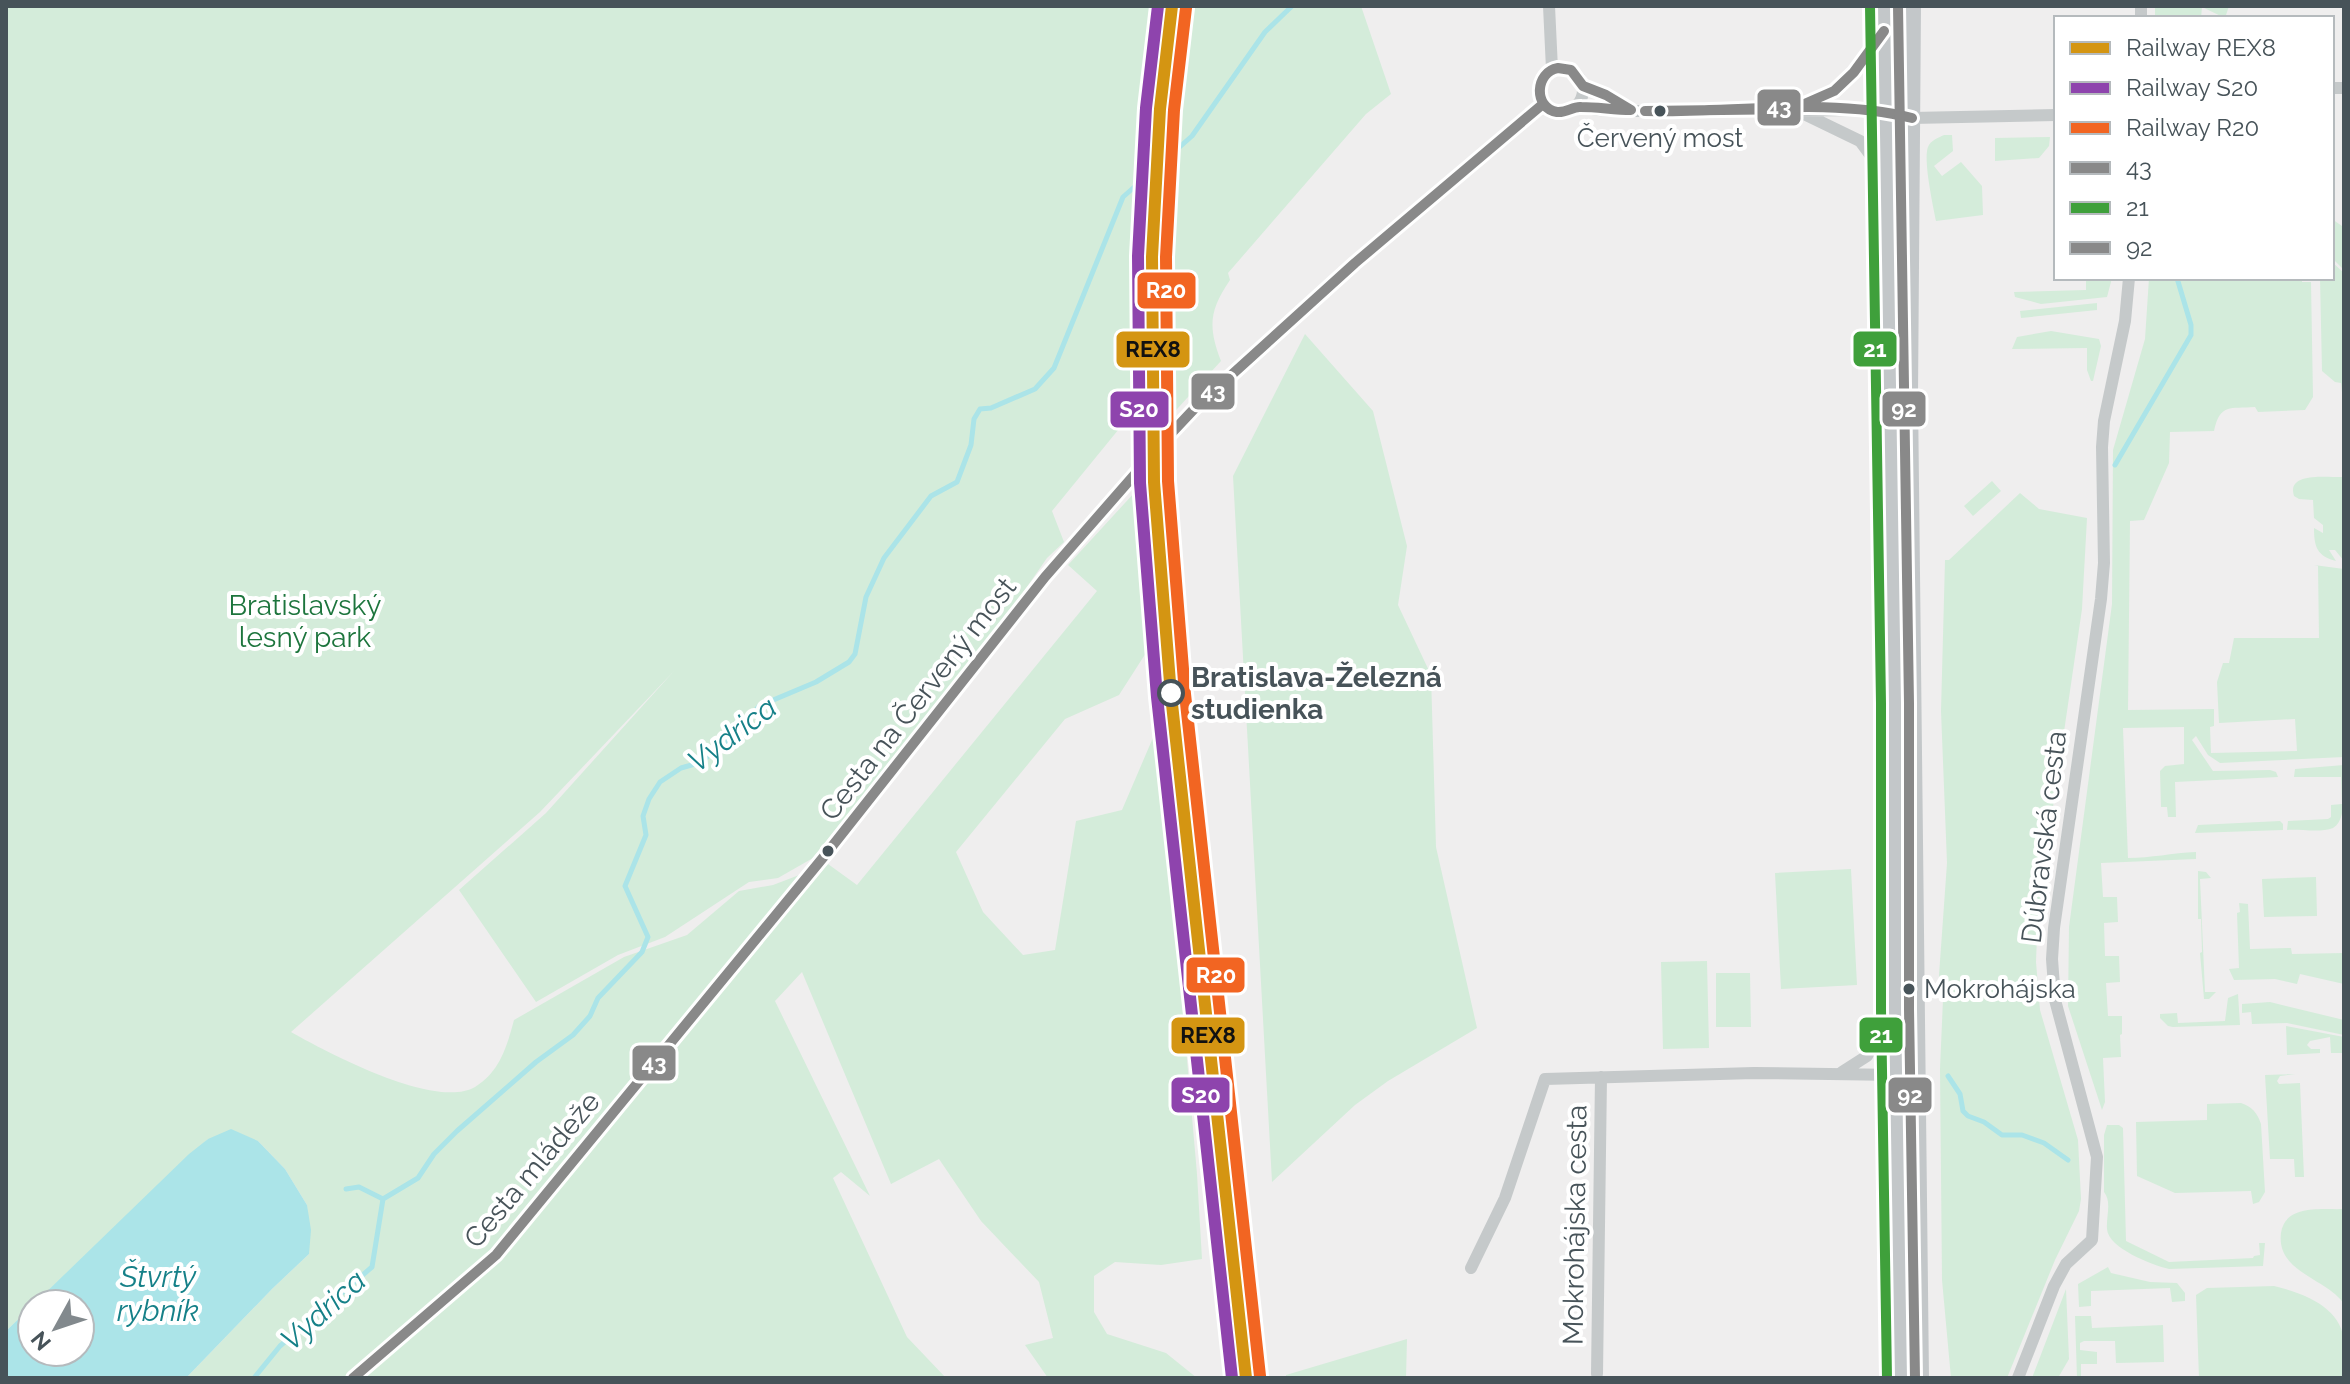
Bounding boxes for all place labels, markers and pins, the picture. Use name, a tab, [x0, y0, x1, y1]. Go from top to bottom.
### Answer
marker: Červený most	[1652, 103, 1668, 119]
place label: Červený most	[1577, 122, 1743, 153]
place label: Bratislava-Železná studienka	[1191, 661, 1442, 726]
marker: Bratislava-Železná studienka	[1158, 680, 1184, 706]
unlabelled marker	[820, 843, 836, 859]
place label: Mokrohájska	[1924, 974, 2076, 1004]
marker: Mokrohájska	[1901, 981, 1917, 997]

